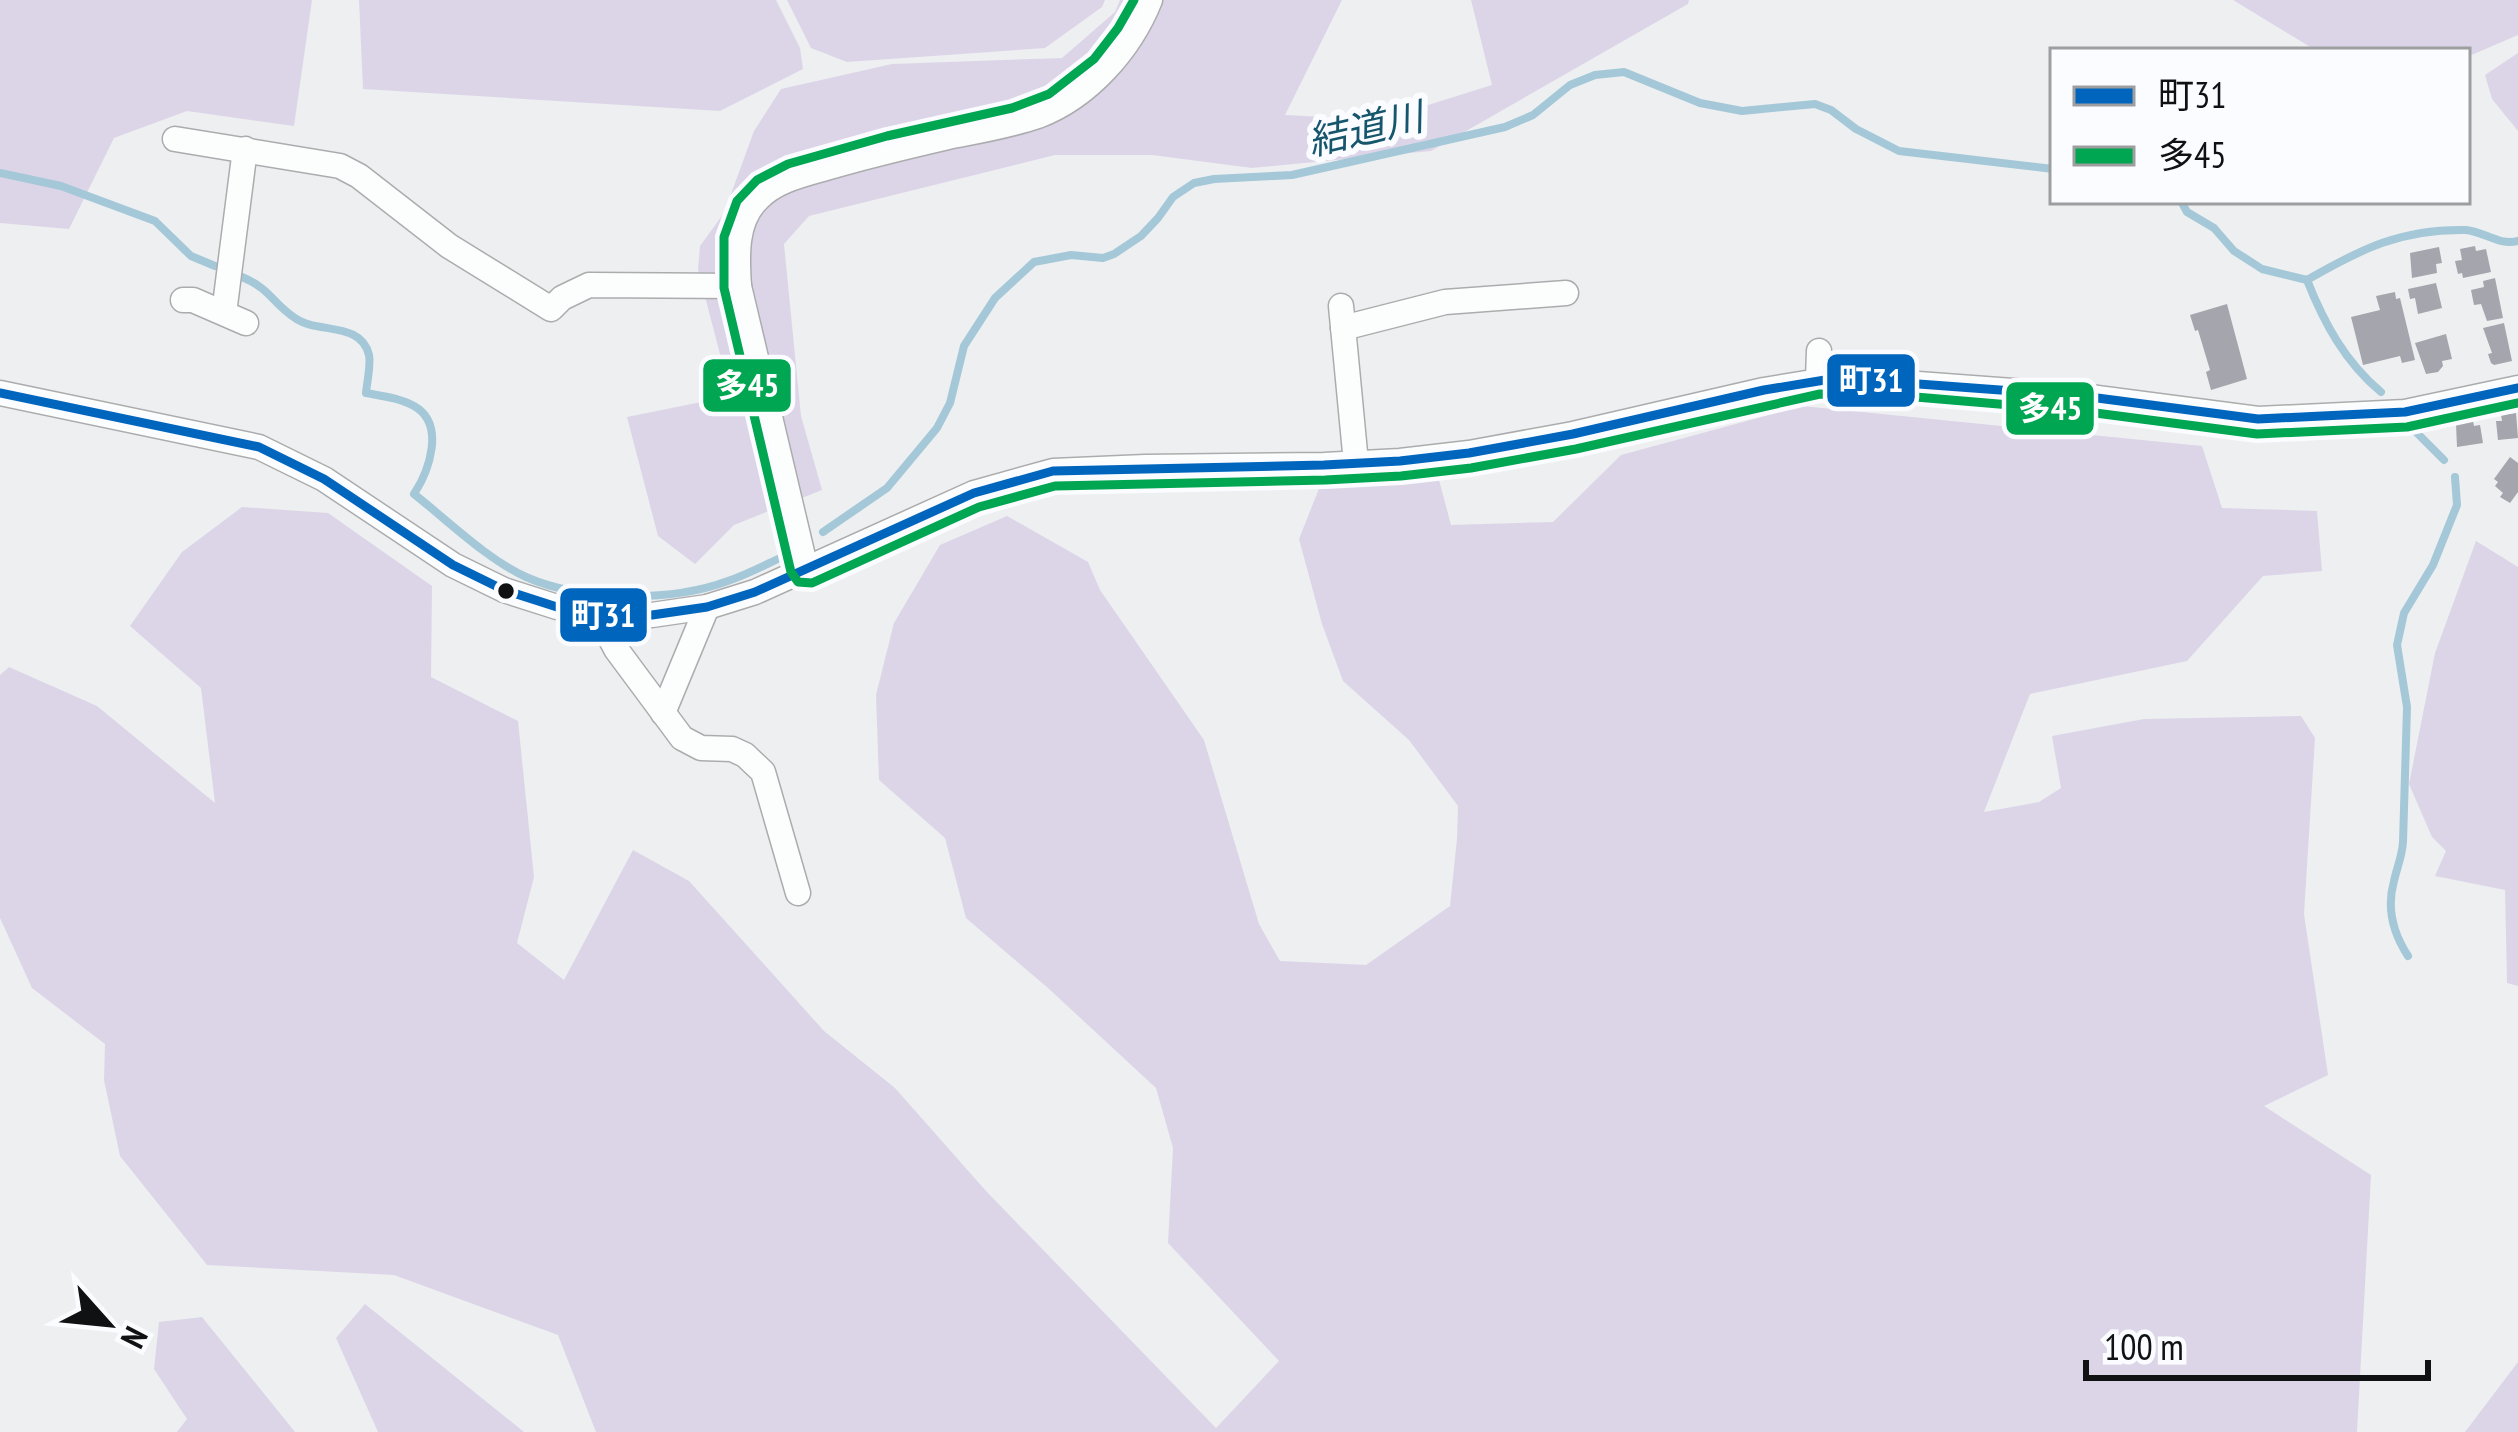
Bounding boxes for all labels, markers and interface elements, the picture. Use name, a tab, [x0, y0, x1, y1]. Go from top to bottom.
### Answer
legend	[2050, 48, 2470, 204]
text: 町31	[2158, 71, 2226, 118]
water label: 結道川	[1302, 89, 1432, 166]
text: 多45	[2158, 131, 2226, 178]
line badge: 町31	[1825, 352, 1917, 409]
line badge: 多45	[701, 357, 793, 414]
text: 町31	[1839, 358, 1903, 401]
text: 多45	[715, 363, 779, 406]
line badge: 多45	[2004, 380, 2096, 437]
text: 多45	[2018, 386, 2082, 429]
unlabelled marker	[495, 580, 517, 602]
line badge: 町31	[558, 586, 649, 644]
text: 町31	[571, 593, 635, 636]
north arrow	[48, 1264, 168, 1384]
scale bar	[2086, 1306, 2428, 1380]
text: N	[112, 1320, 158, 1356]
text: 100 m	[2104, 1323, 2184, 1370]

